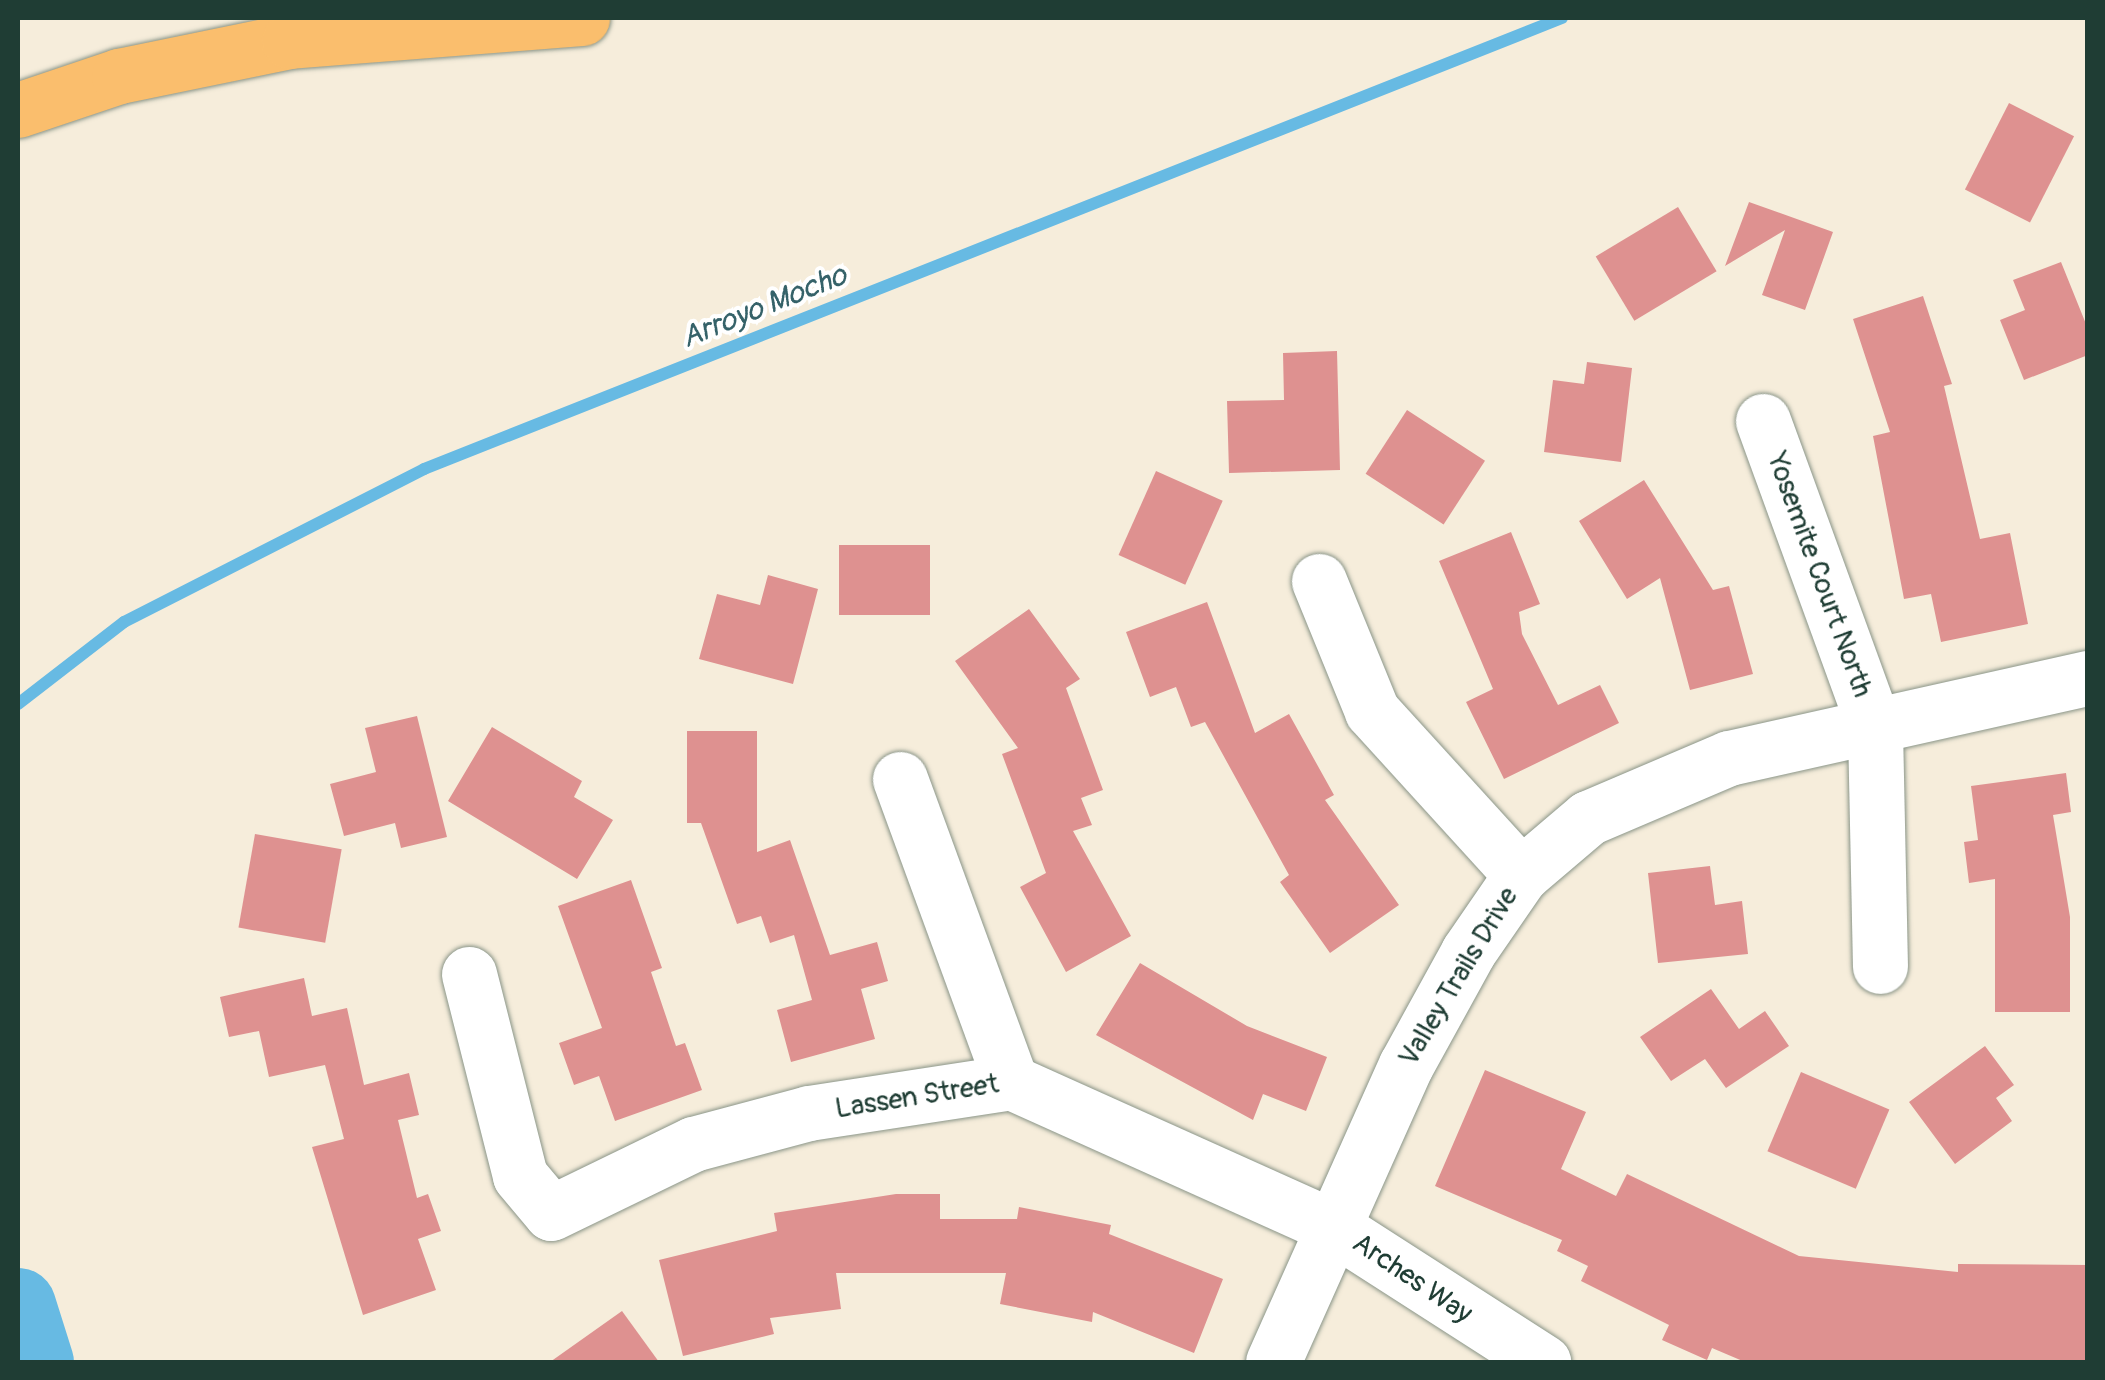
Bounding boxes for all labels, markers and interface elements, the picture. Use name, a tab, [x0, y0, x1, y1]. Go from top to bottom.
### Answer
water label: Arroyo Mocho	[676, 258, 852, 356]
street label: Yosemite Court North	[1759, 448, 1879, 702]
street label: Valley Trails Drive	[1392, 881, 1526, 1073]
street label: Lassen Street	[833, 1068, 1001, 1126]
street label: Arches Way	[1346, 1227, 1478, 1331]

